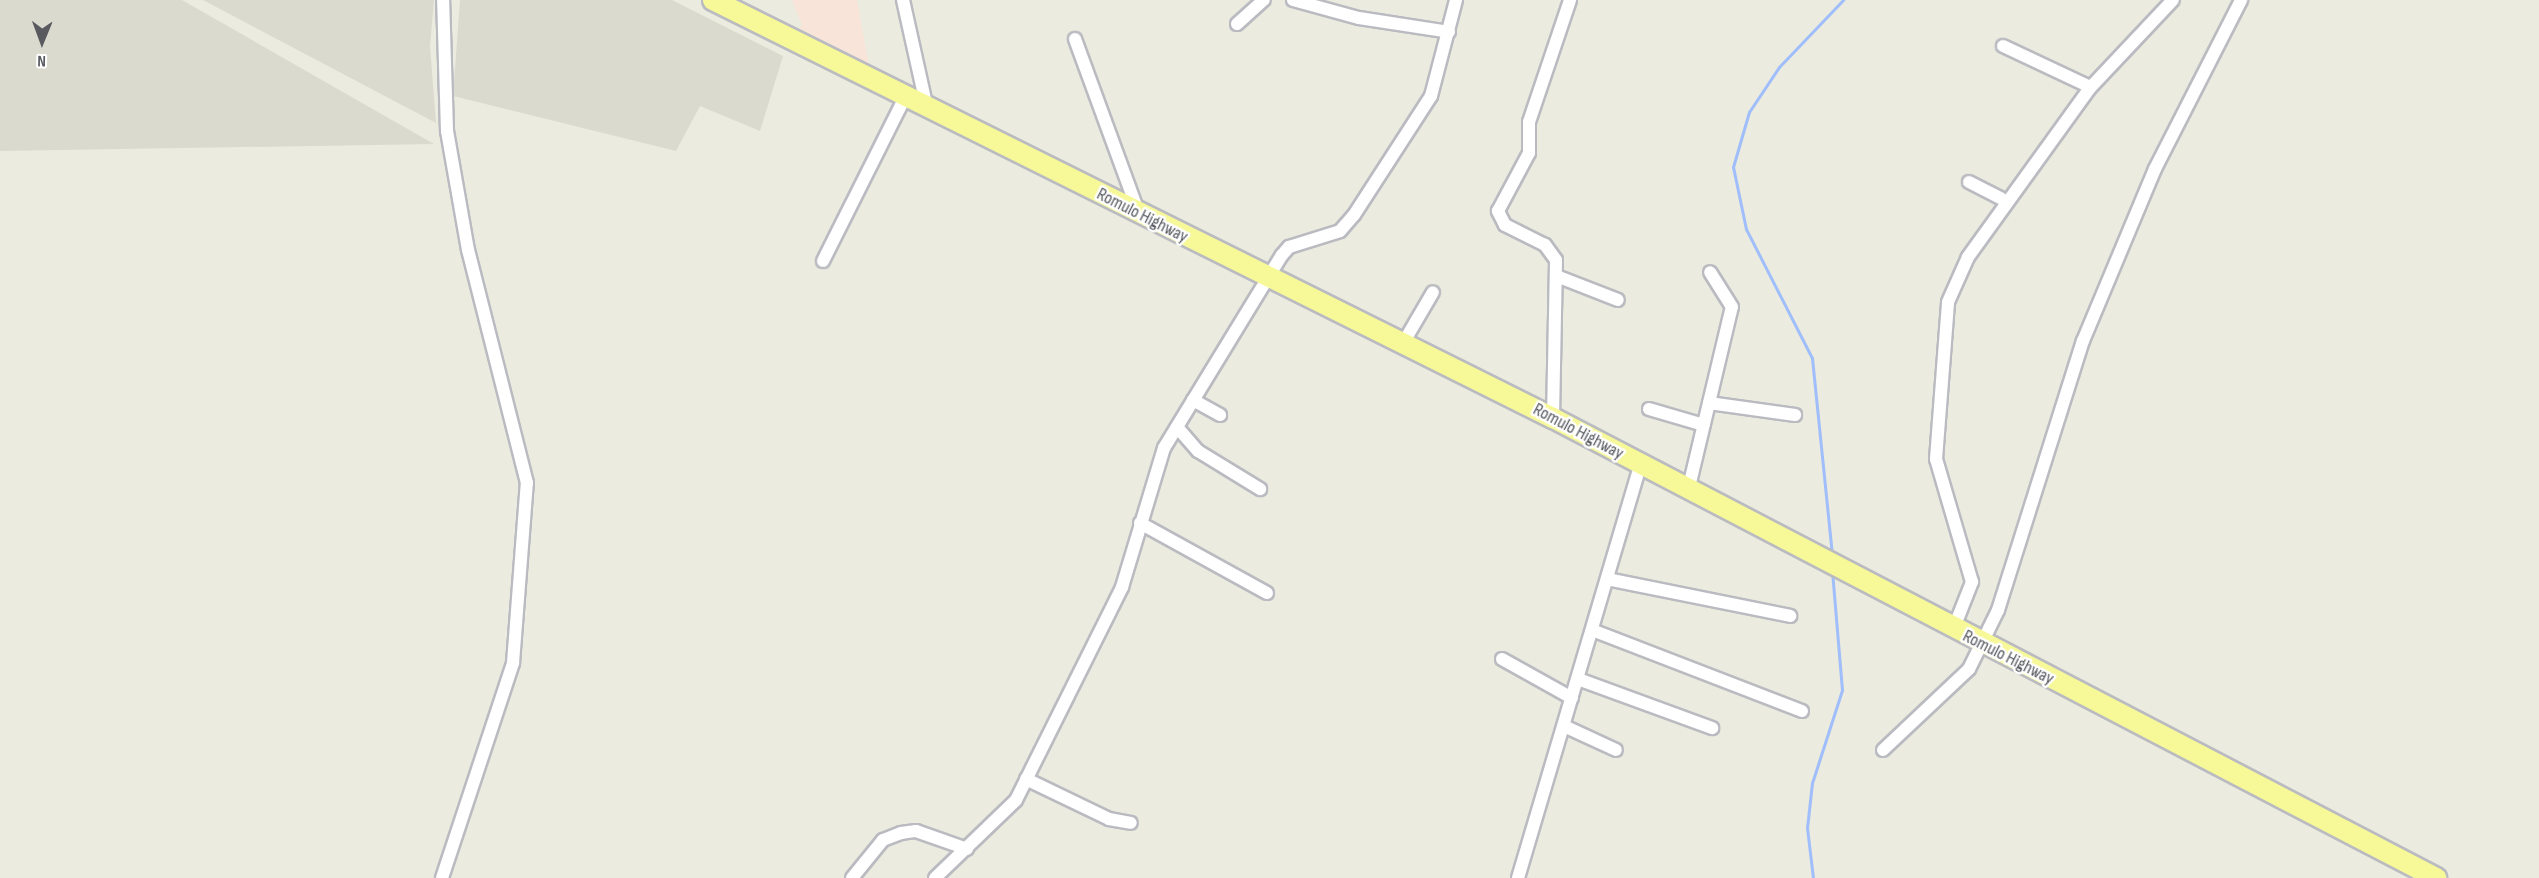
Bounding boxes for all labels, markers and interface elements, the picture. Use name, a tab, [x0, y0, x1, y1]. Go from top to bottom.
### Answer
north arrow	[12, 12, 72, 72]
text: N	[37, 51, 46, 70]
street label: Romulo Highway	[1093, 184, 1191, 248]
street label: Romulo Highway	[1529, 399, 1627, 465]
street label: Romulo Highway	[1959, 626, 2057, 690]

